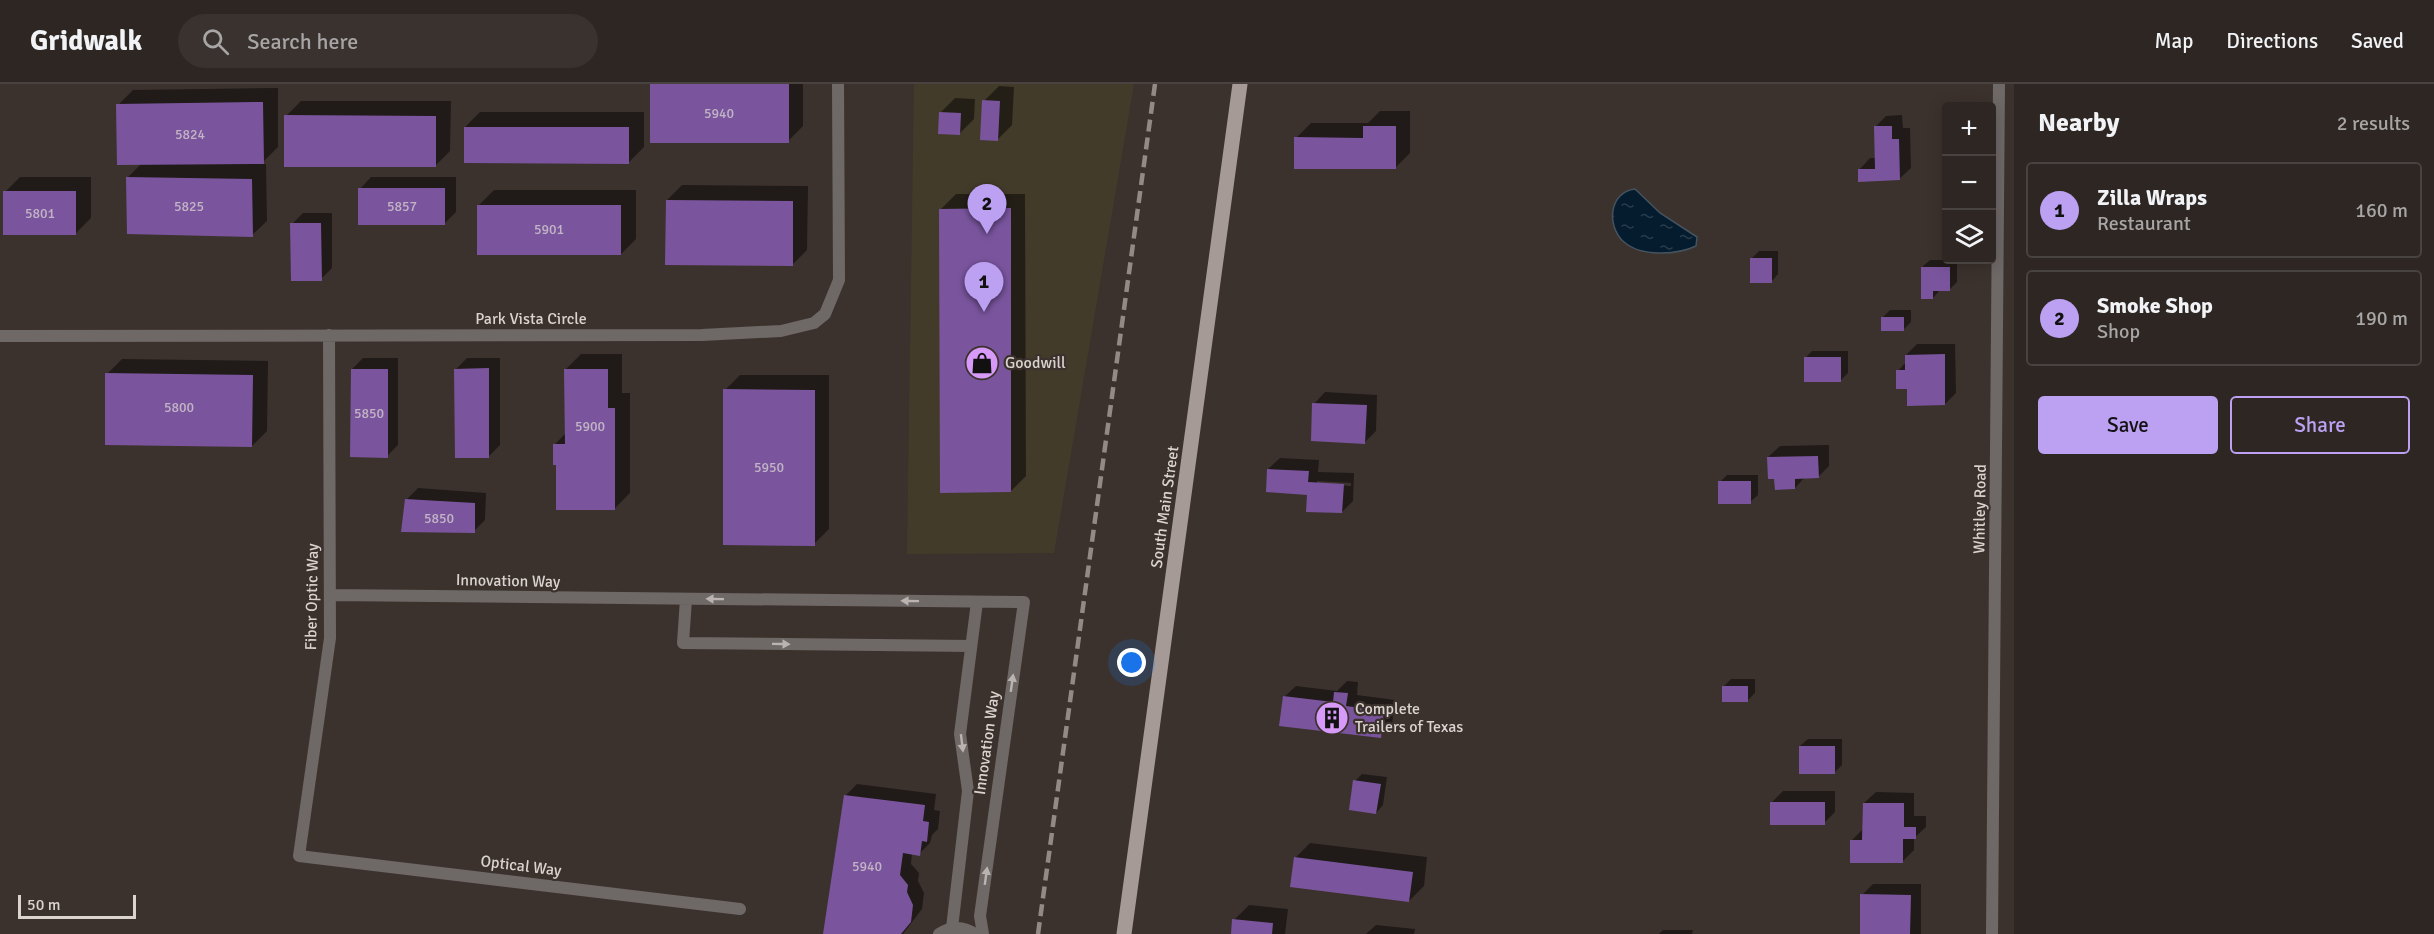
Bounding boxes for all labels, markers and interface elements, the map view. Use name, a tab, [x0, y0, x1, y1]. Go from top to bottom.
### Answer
search box	[178, 14, 598, 68]
text: Gridwalk	[30, 24, 142, 58]
icon: search	[199, 25, 232, 58]
text: Search here	[247, 28, 358, 55]
text: Map	[2155, 28, 2193, 54]
text: Directions	[2226, 28, 2318, 54]
text: Saved	[2351, 28, 2404, 54]
map controls	[1942, 102, 1996, 264]
button: +	[1942, 102, 1996, 156]
house number: 5940	[704, 105, 734, 122]
text: Nearby	[2038, 107, 2119, 139]
text: 2 results	[2337, 111, 2410, 136]
house number: 5824	[175, 126, 206, 143]
button: −	[1942, 156, 1996, 210]
pin: 2	[968, 184, 1006, 234]
text: Zilla Wraps	[2097, 184, 2207, 211]
house number: 5825	[174, 198, 204, 215]
house number: 5857	[387, 198, 417, 215]
text: 1	[2054, 198, 2065, 223]
text: 160 m	[2355, 198, 2408, 223]
house number: 5801	[25, 205, 55, 222]
button: layers	[1942, 210, 1996, 264]
text: Restaurant	[2097, 211, 2191, 236]
house number: 5901	[534, 221, 564, 238]
pin: 1	[964, 262, 1004, 312]
text: Smoke Shop	[2097, 292, 2213, 319]
text: 2	[2054, 306, 2065, 331]
text: 190 m	[2355, 306, 2408, 331]
street label: Park Vista Circle	[475, 309, 587, 329]
text: Shop	[2097, 319, 2140, 344]
shop icon: Goodwill	[964, 345, 1000, 381]
place label: Goodwill	[1005, 353, 1066, 373]
button: Save	[2038, 396, 2218, 454]
button: Share	[2230, 396, 2410, 454]
house number: 5800	[164, 399, 194, 416]
house number: 5850	[354, 405, 384, 422]
house number: 5900	[575, 418, 605, 435]
street label: South Main Street	[1147, 444, 1184, 569]
house number: 5950	[754, 459, 784, 476]
street label: Whitley Road	[1969, 464, 1991, 554]
house number: 5850	[424, 510, 454, 527]
street label: Fiber Optic Way	[301, 543, 323, 651]
street label: Innovation Way	[456, 570, 561, 592]
one-way arrow	[706, 594, 725, 604]
one-way arrow	[901, 596, 920, 606]
one-way arrow	[771, 639, 790, 649]
your location	[1117, 648, 1146, 677]
one-way arrow	[1008, 673, 1017, 692]
street label: Innovation Way	[970, 689, 1004, 796]
place label: Complete Trailers of Texas	[1355, 699, 1463, 737]
building icon: Complete Trailers of Texas	[1314, 700, 1350, 736]
one-way arrow	[957, 734, 966, 753]
street label: Optical Way	[479, 851, 563, 881]
house number: 5940	[852, 858, 882, 875]
one-way arrow	[981, 866, 990, 885]
scale bar	[18, 892, 136, 920]
text: 50 m	[27, 895, 61, 915]

